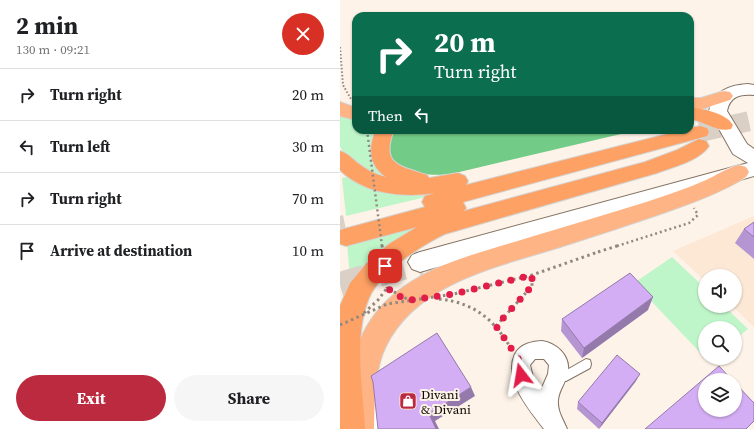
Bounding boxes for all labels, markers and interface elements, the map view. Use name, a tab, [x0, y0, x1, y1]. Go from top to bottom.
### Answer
text: 2 min	[16, 9, 78, 42]
button: close	[282, 13, 324, 55]
text: 20 m	[434, 23, 496, 61]
icon: right	[368, 28, 420, 80]
text: 130 m · 09:21	[16, 41, 90, 58]
text: Turn right	[434, 59, 516, 84]
icon: right	[16, 84, 38, 106]
text: Turn right	[50, 84, 122, 105]
text: 20 m	[292, 84, 324, 105]
icon: left	[411, 104, 433, 126]
text: Then	[368, 105, 403, 126]
icon: left	[16, 136, 38, 158]
text: Turn left	[50, 136, 110, 157]
text: 30 m	[292, 136, 324, 157]
icon: right	[16, 188, 38, 210]
text: Turn right	[50, 188, 122, 209]
text: 70 m	[292, 188, 324, 209]
icon: arrive	[16, 240, 38, 262]
text: Arrive at destination	[50, 240, 192, 261]
text: 10 m	[292, 240, 324, 261]
pin	[368, 249, 402, 283]
icon: arrive	[374, 255, 396, 277]
map controls	[698, 269, 742, 417]
button: sound	[698, 269, 742, 313]
button: search	[698, 321, 742, 365]
position arrow	[500, 354, 542, 396]
button: layers	[698, 373, 742, 417]
button: Exit	[16, 375, 166, 421]
button: Share	[174, 375, 324, 421]
place label: Divani & Divani	[421, 386, 471, 418]
shop icon: Divani & Divani	[398, 391, 418, 411]

